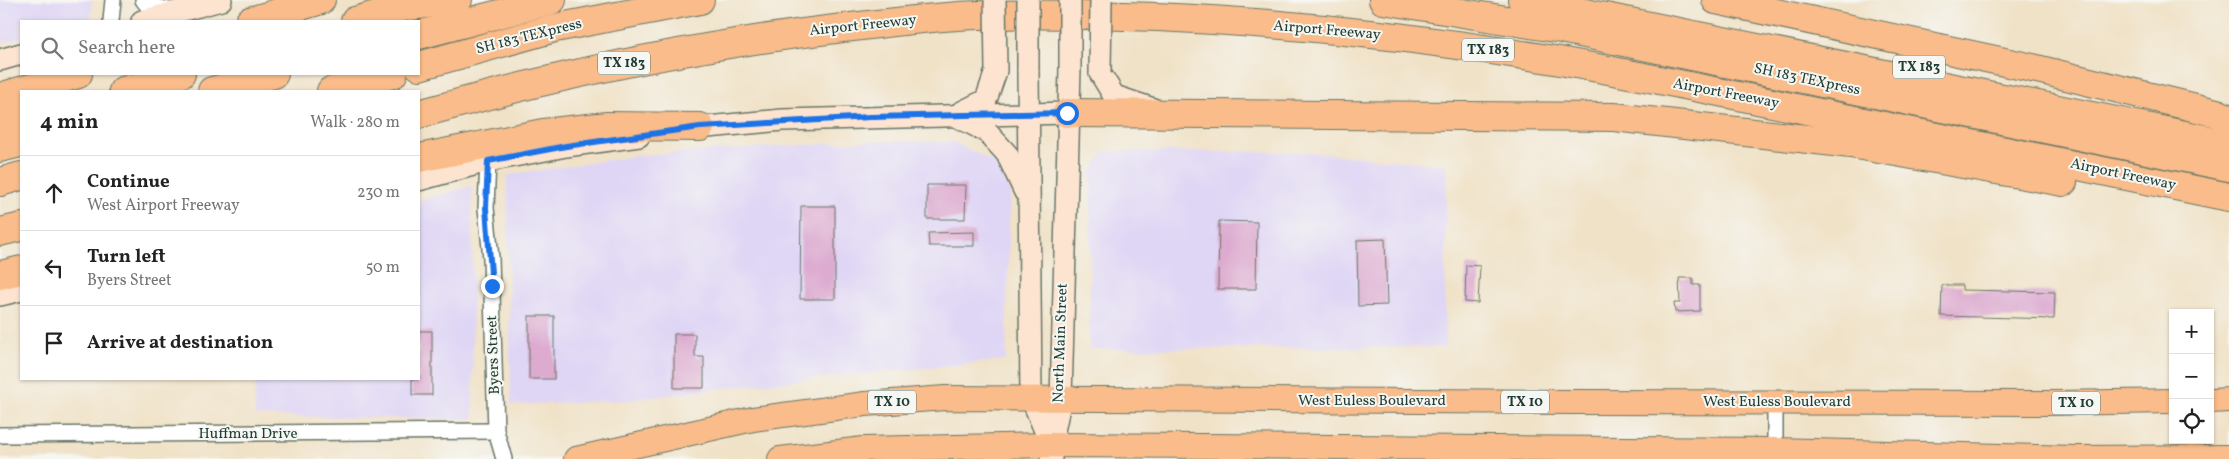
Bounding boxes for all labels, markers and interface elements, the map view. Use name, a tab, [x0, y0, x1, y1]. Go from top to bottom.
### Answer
street label: Airport Freeway	[808, 10, 918, 42]
street label: SH 183 TEXpress	[474, 14, 584, 60]
street label: Airport Freeway	[1273, 16, 1381, 46]
search box	[20, 20, 420, 75]
icon: search	[38, 34, 66, 62]
text: Search here	[78, 35, 175, 61]
road number: TX 183	[1462, 38, 1514, 62]
road number: TX 183	[598, 52, 650, 74]
road number: TX 183	[1893, 56, 1945, 78]
street label: SH 183 TEXpress	[1752, 58, 1862, 102]
street label: Airport Freeway	[1671, 73, 1781, 115]
route start	[1056, 102, 1079, 125]
text: 4 min	[40, 108, 99, 137]
text: Walk · 280 m	[310, 112, 400, 134]
street label: Airport Freeway	[2068, 154, 2178, 196]
text: Continue	[87, 169, 170, 195]
icon: ahead	[40, 179, 68, 207]
text: 230 m	[357, 182, 400, 204]
text: West Airport Freeway	[87, 195, 240, 217]
text: Turn left	[87, 244, 166, 270]
icon: left	[40, 254, 68, 282]
text: 50 m	[366, 257, 400, 279]
text: Byers Street	[87, 270, 172, 292]
route end	[481, 275, 504, 298]
street label: North Main Street	[1048, 283, 1074, 403]
map controls	[2169, 309, 2214, 444]
button: +	[2169, 309, 2214, 354]
street label: Byers Street	[482, 315, 506, 395]
icon: arrive	[40, 329, 68, 357]
text: Arrive at destination	[87, 330, 273, 356]
button: −	[2169, 354, 2214, 399]
road number: TX 10	[868, 391, 916, 414]
street label: West Euless Boulevard	[1298, 391, 1446, 412]
road number: TX 10	[1501, 391, 1549, 414]
street label: West Euless Boulevard	[1703, 392, 1851, 413]
road number: TX 10	[2052, 392, 2100, 414]
button: locate	[2169, 399, 2214, 444]
street label: Huffman Drive	[198, 424, 298, 445]

